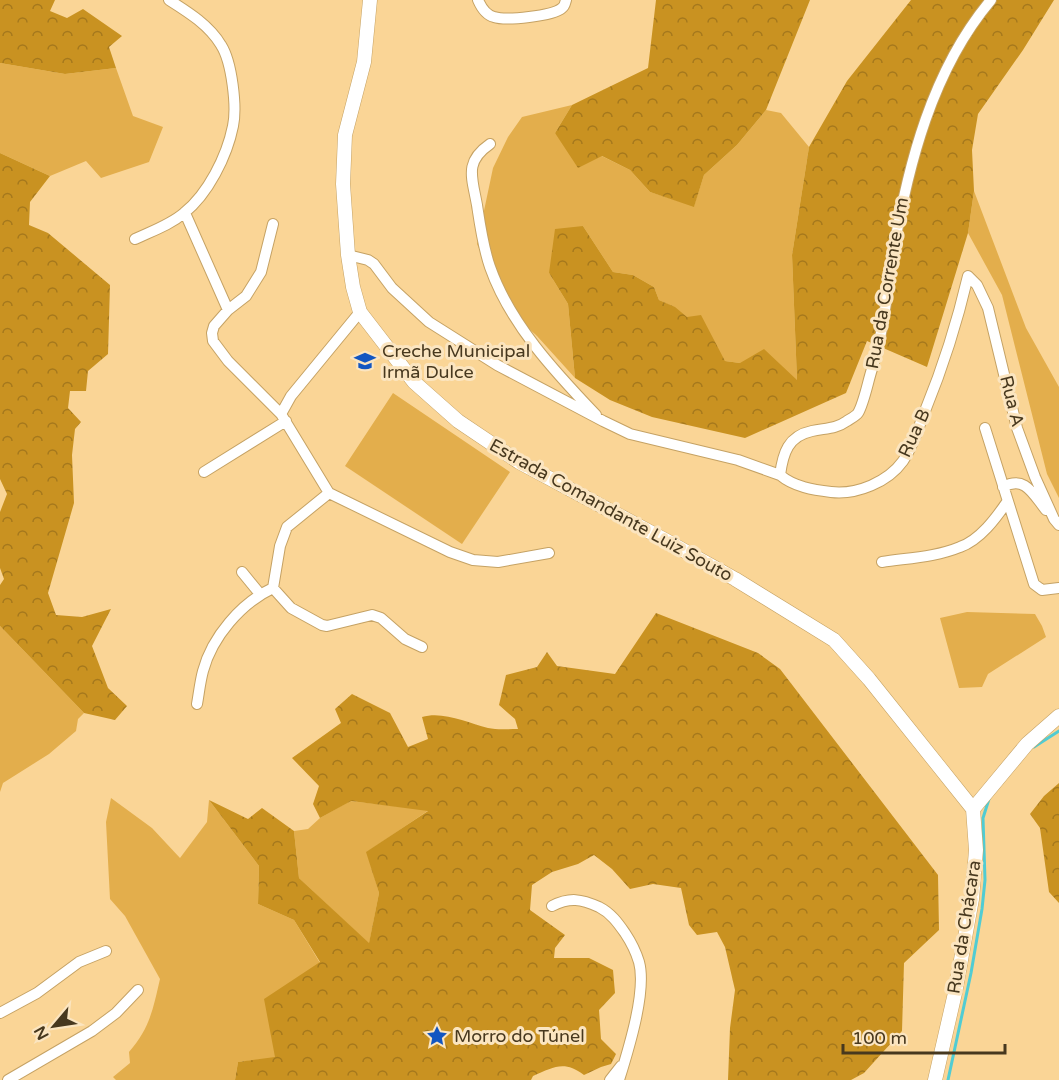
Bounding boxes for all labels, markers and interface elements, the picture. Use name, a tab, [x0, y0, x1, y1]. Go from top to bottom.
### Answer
street label: Rua da Corrente Um	[861, 196, 913, 370]
place label: Creche Municipal Irmã Dulce	[382, 340, 530, 383]
school or university icon: Creche Municipal Irmã Dulce	[353, 349, 377, 373]
street label: Rua A	[995, 373, 1029, 429]
street label: Rua B	[893, 405, 935, 461]
street label: Estrada Comandante Luiz Souto	[486, 434, 737, 586]
street label: Rua da Chácara	[943, 859, 985, 995]
north arrow	[24, 996, 84, 1056]
scale bar	[843, 1017, 1005, 1055]
text: N	[30, 1022, 54, 1043]
place icon: Morro do Túnel	[425, 1024, 449, 1048]
place label: Morro do Túnel	[454, 1025, 585, 1047]
text: 100 m	[852, 1027, 907, 1049]

